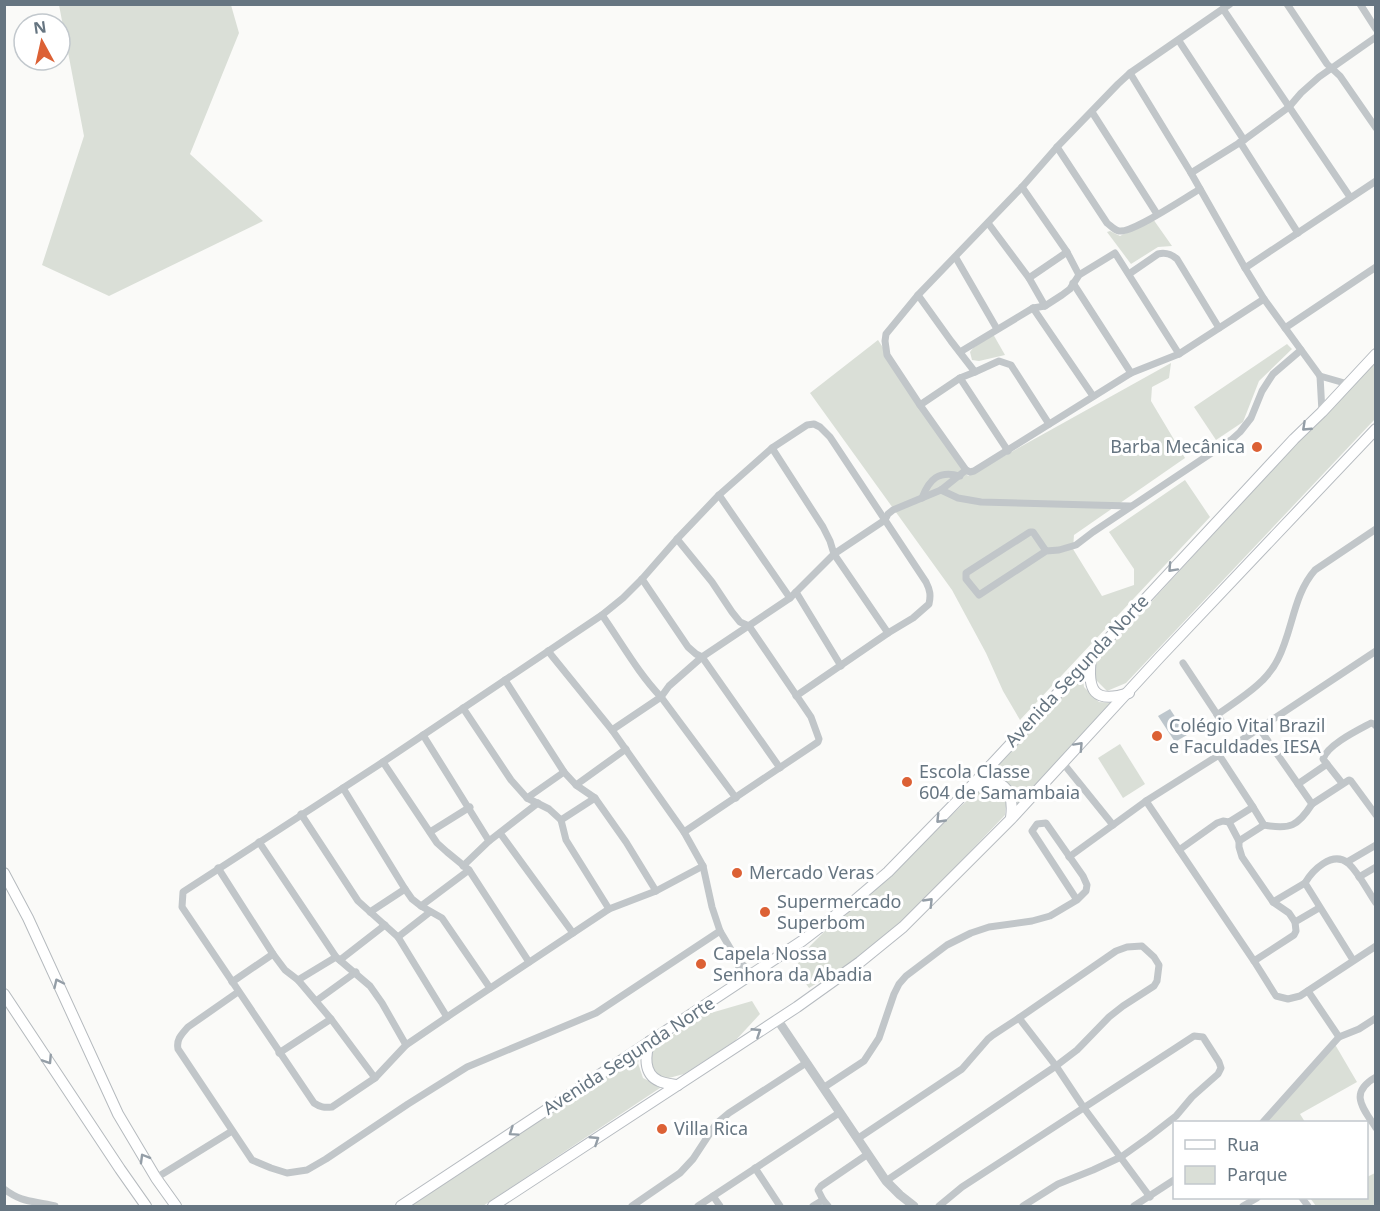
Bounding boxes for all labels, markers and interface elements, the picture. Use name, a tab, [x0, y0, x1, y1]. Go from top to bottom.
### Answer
north arrow	[12, 12, 72, 72]
text: N	[32, 15, 48, 39]
one-way arrow	[1303, 419, 1314, 430]
place label: Barba Mecânica	[1110, 434, 1245, 458]
marker: Barba Mecânica	[1250, 440, 1264, 454]
one-way arrow	[1168, 562, 1179, 572]
street label: Avenida Segunda Norte	[999, 589, 1153, 752]
place label: Colégio Vital Brazil e Faculdades IESA	[1169, 713, 1325, 758]
marker: Colégio Vital Brazil e Faculdades IESA	[1150, 729, 1164, 743]
one-way arrow	[1071, 742, 1082, 753]
place label: Escola Classe 604 de Samambaia	[919, 759, 1080, 804]
marker: Escola Classe 604 de Samambaia	[900, 775, 914, 789]
one-way arrow	[936, 811, 947, 822]
place label: Mercado Veras	[749, 860, 874, 884]
marker: Mercado Veras	[730, 866, 744, 880]
place label: Supermercado Superbom	[777, 889, 901, 934]
one-way arrow	[922, 899, 933, 910]
marker: Supermercado Superbom	[758, 905, 772, 919]
place label: Capela Nossa Senhora da Abadia	[713, 941, 872, 986]
marker: Capela Nossa Senhora da Abadia	[694, 957, 708, 971]
one-way arrow	[53, 978, 65, 989]
street label: Avenida Segunda Norte	[538, 991, 719, 1120]
one-way arrow	[751, 1028, 762, 1039]
one-way arrow	[41, 1054, 52, 1065]
place label: Villa Rica	[674, 1116, 748, 1140]
legend	[1173, 1121, 1368, 1199]
marker: Villa Rica	[655, 1122, 669, 1136]
one-way arrow	[509, 1125, 520, 1136]
text: Rua	[1227, 1132, 1259, 1156]
one-way arrow	[589, 1135, 599, 1147]
one-way arrow	[139, 1154, 151, 1164]
text: Parque	[1227, 1162, 1287, 1186]

